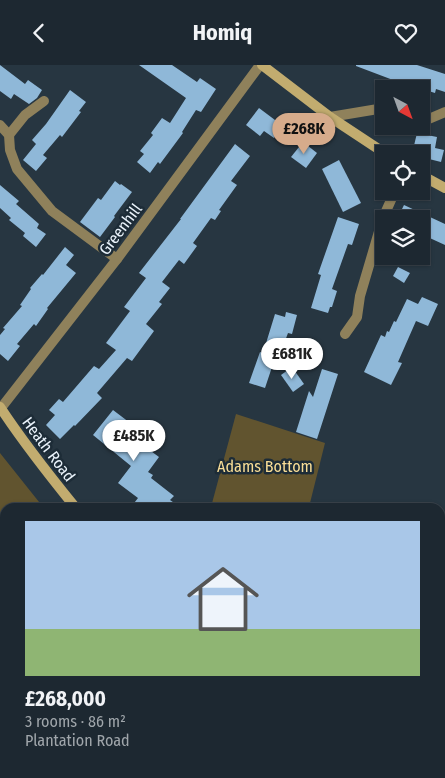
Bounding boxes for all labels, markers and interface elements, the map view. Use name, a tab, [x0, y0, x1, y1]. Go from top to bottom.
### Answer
icon: back	[25, 19, 53, 47]
text: Homiq	[193, 19, 252, 46]
icon: heart	[392, 19, 420, 47]
north arrow	[375, 80, 430, 135]
map controls	[375, 80, 430, 265]
pin: £268K	[269, 113, 339, 155]
text: £268K	[283, 119, 325, 138]
button: locate	[375, 145, 430, 200]
street label: Greenhill	[95, 200, 146, 259]
button: layers	[375, 210, 430, 265]
pin: £681K	[257, 337, 327, 380]
text: £681K	[272, 344, 312, 363]
street label: Heath Road	[18, 413, 79, 485]
pin: £485K	[99, 419, 169, 462]
text: £485K	[113, 426, 155, 445]
park label: Adams Bottom	[217, 457, 313, 476]
icon: home	[178, 554, 268, 644]
text: £268,000	[25, 686, 106, 712]
text: 3 rooms · 86 m²	[25, 712, 126, 731]
text: Plantation Road	[25, 731, 130, 750]

